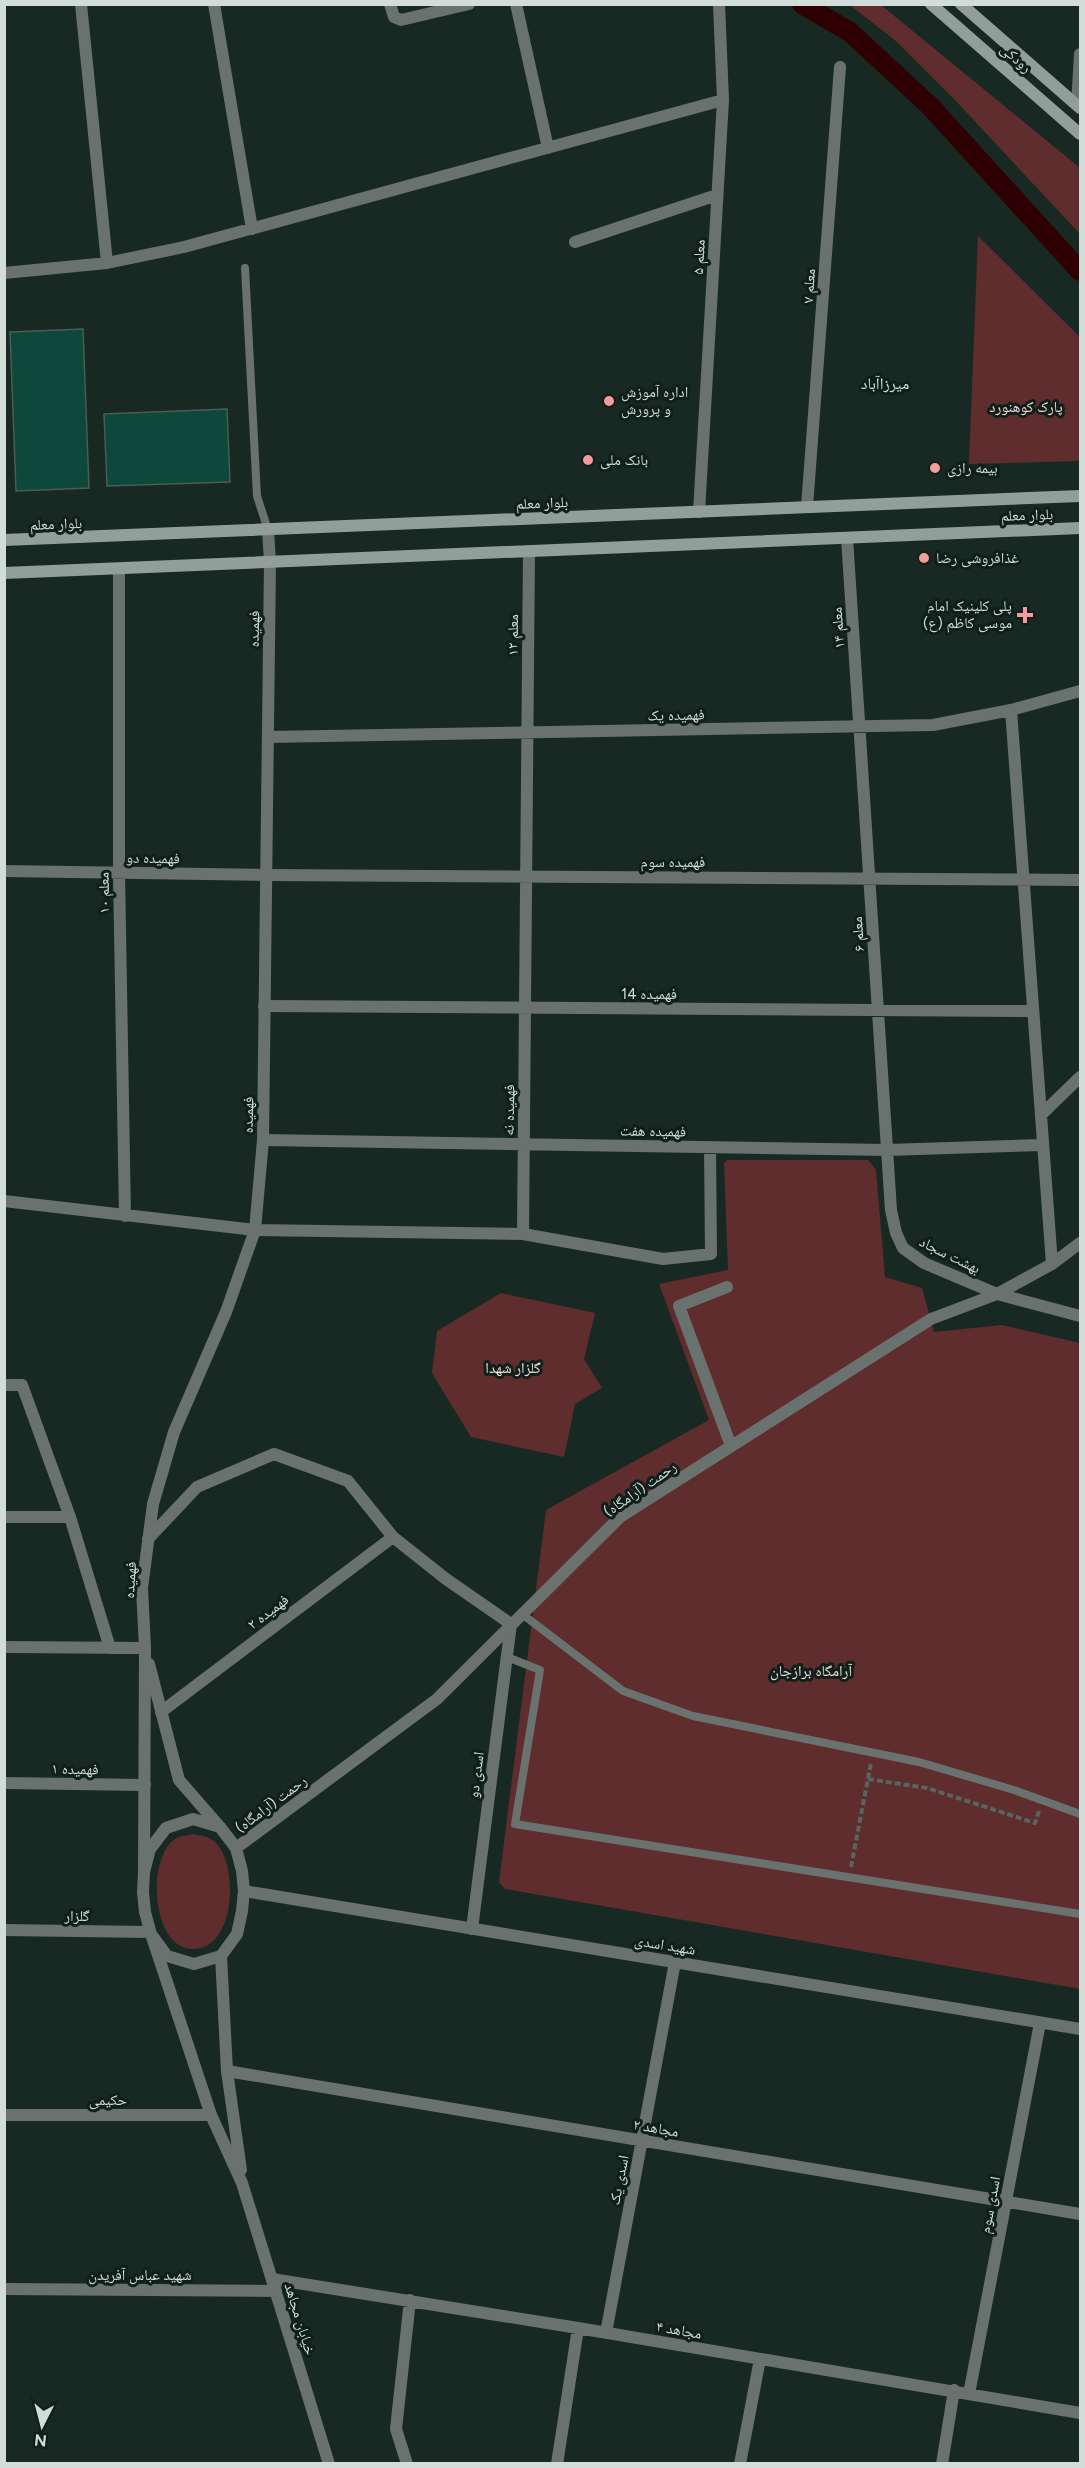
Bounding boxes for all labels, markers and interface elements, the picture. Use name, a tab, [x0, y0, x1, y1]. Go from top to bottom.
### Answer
street label: رودکی	[996, 40, 1035, 77]
street label: معلم ۵	[689, 239, 710, 275]
street label: معلم ۷	[799, 268, 820, 304]
district label: میرزاآباد	[861, 374, 909, 393]
place label: اداره آموزش و پرورش	[621, 383, 688, 419]
marker: اداره آموزش و پرورش	[602, 394, 616, 408]
park label: پارک کوهنورد	[989, 398, 1063, 416]
place label: بانک ملی	[600, 451, 648, 470]
marker: بانک ملی	[581, 453, 595, 467]
place label: بیمه رازی	[947, 459, 998, 478]
marker: بیمه رازی	[928, 461, 942, 475]
street label: بلوار معلم	[515, 493, 569, 514]
street label: بلوار معلم	[1000, 505, 1054, 526]
street label: بلوار معلم	[29, 514, 83, 535]
place label: غذافروشی رضا	[936, 549, 1019, 568]
marker: غذافروشی رضا	[917, 551, 931, 565]
place label: پلی کلینیک امام موسی کاظم (ع)	[923, 597, 1012, 633]
street label: معلم ۱۴	[828, 606, 849, 649]
marker: پلی کلینیک امام موسی کاظم (ع)	[1016, 606, 1034, 624]
street label: فهمیده	[245, 610, 263, 648]
street label: معلم ۱۲	[504, 614, 523, 656]
street label: فهمیده یک	[647, 706, 705, 724]
street label: فهمیده دو	[126, 849, 180, 867]
street label: فهمیده سوم	[641, 853, 705, 872]
street label: معلم ۱۰	[95, 872, 114, 914]
street label: معلم ۶	[848, 916, 869, 952]
street label: فهمیده 14	[621, 985, 677, 1003]
street label: فهمیده نه	[500, 1084, 518, 1136]
street label: فهمیده	[239, 1096, 257, 1134]
street label: فهمیده هفت	[620, 1121, 686, 1141]
street label: بهشت سجاد	[917, 1233, 983, 1277]
park label: گلزار شهدا	[485, 1359, 541, 1377]
street label: رحمت (آرامگاه)	[600, 1457, 680, 1521]
street label: فهمیده	[120, 1561, 140, 1599]
street label: فهمیده ۲	[244, 1591, 292, 1633]
park label: آرامگاه برازجان	[770, 1662, 853, 1681]
street label: اسدی دو	[464, 1751, 489, 1799]
street label: فهمیده ۱	[51, 1760, 99, 1778]
street label: رحمت (آرامگاه)	[232, 1771, 310, 1837]
street label: گلزار	[63, 1907, 90, 1925]
street label: شهید اسدی	[633, 1931, 697, 1960]
street label: حکیمی	[89, 2091, 128, 2110]
street label: مجاهد ۲	[632, 2115, 680, 2141]
street label: اسدی یک	[605, 2154, 634, 2207]
street label: اسدی سوم	[976, 2175, 1005, 2235]
street label: شهید عباس آفریدن	[88, 2266, 192, 2285]
street label: خیابان مجاهد	[280, 2281, 320, 2358]
street label: مجاهد ۴	[655, 2317, 703, 2343]
north arrow	[12, 2396, 72, 2456]
text: N	[33, 2430, 48, 2451]

